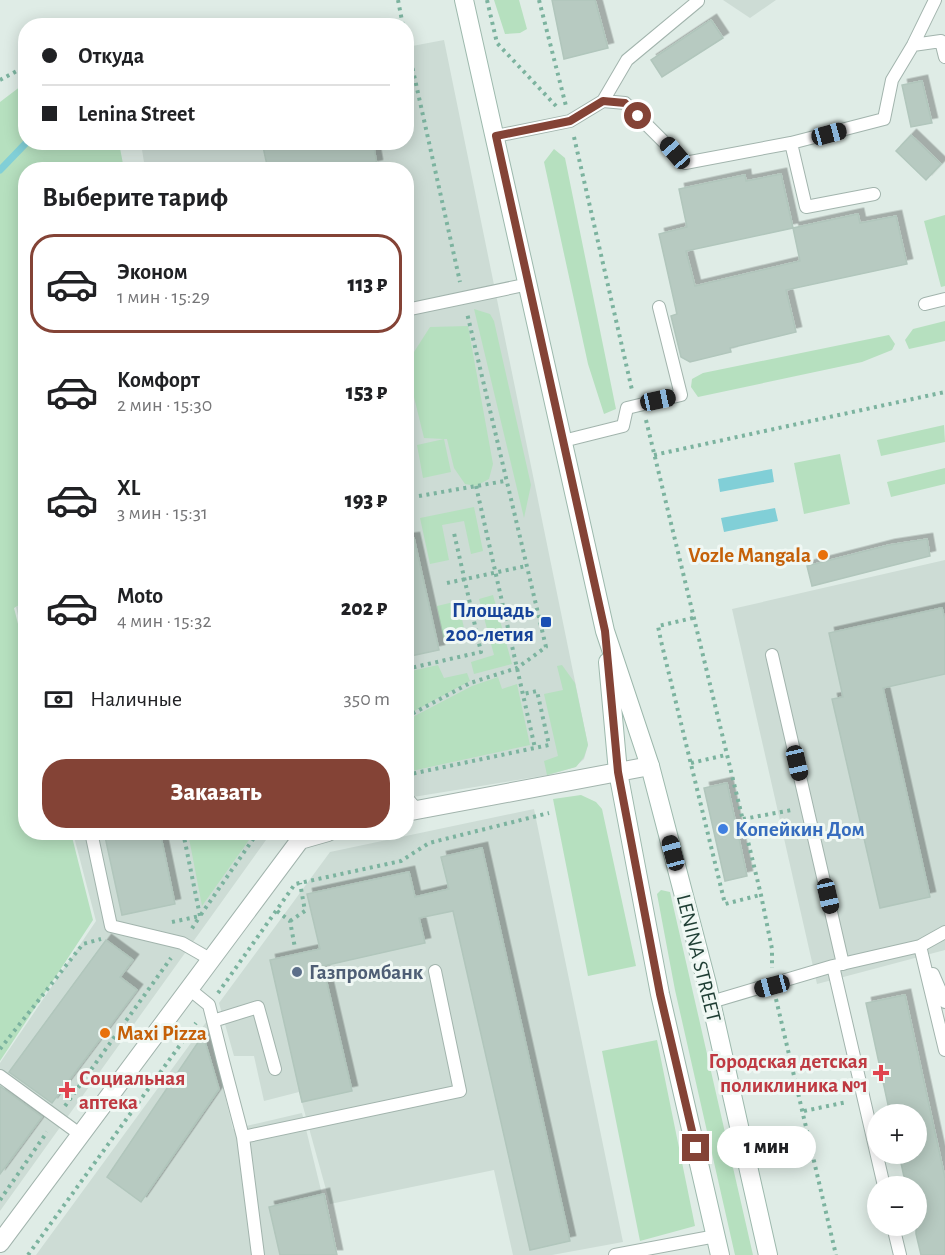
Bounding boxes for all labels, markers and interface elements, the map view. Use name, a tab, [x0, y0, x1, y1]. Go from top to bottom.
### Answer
text: Откуда	[78, 45, 144, 67]
route start	[624, 102, 651, 129]
text: Lenina Street	[78, 103, 195, 125]
car	[809, 121, 849, 147]
car	[656, 134, 694, 172]
text: Выберите тариф	[42, 184, 228, 211]
icon: car	[45, 257, 99, 311]
text: Эконом	[117, 261, 188, 283]
text: 113 ₽	[347, 273, 387, 295]
text: 1 мин · 15:29	[117, 287, 210, 307]
icon: car	[45, 365, 99, 419]
text: Комфорт	[117, 369, 200, 391]
text: 153 ₽	[346, 381, 387, 403]
car	[639, 387, 677, 413]
text: 2 мин · 15:30	[117, 395, 212, 415]
icon: car	[45, 473, 99, 527]
text: XL	[117, 477, 140, 499]
text: 193 ₽	[345, 489, 387, 511]
text: 3 мин · 15:31	[117, 503, 208, 523]
place label: Vozle Mangala	[688, 545, 811, 566]
marker: Vozle Mangala	[816, 548, 830, 562]
icon: car	[45, 581, 99, 635]
text: Moto	[117, 585, 163, 607]
text: 202 ₽	[341, 597, 387, 619]
place label: Площадь 200-летия	[446, 600, 534, 645]
text: 4 мин · 15:32	[117, 611, 211, 631]
marker: Площадь 200-летия	[539, 615, 553, 629]
icon: cash	[42, 683, 75, 716]
text: Наличные	[90, 688, 182, 710]
text: 350 m	[344, 689, 390, 709]
car	[784, 743, 810, 783]
button: Заказать	[42, 759, 390, 828]
place label: Копейкин Дом	[735, 819, 865, 840]
marker: Копейкин Дом	[716, 822, 730, 836]
car	[660, 833, 686, 873]
car	[815, 876, 841, 916]
street label: LENINA STREET	[672, 892, 725, 1024]
place label: Газпромбанк	[309, 962, 424, 983]
marker: Газпромбанк	[290, 965, 304, 979]
car	[752, 973, 792, 999]
place label: Maxi Pizza	[117, 1023, 207, 1044]
marker: Maxi Pizza	[98, 1026, 112, 1040]
place label: Городская детская поликлиника №1	[708, 1051, 868, 1096]
marker: Городская детская поликлиника №1	[872, 1064, 890, 1082]
place label: Социальная аптека	[79, 1068, 185, 1113]
marker: Социальная аптека	[60, 1083, 74, 1097]
map controls	[867, 1104, 927, 1236]
button: +	[867, 1104, 927, 1164]
callout: 1 мин	[717, 1127, 816, 1169]
route end	[682, 1134, 709, 1161]
text: 1 мин	[744, 1137, 789, 1157]
button: −	[867, 1176, 927, 1236]

